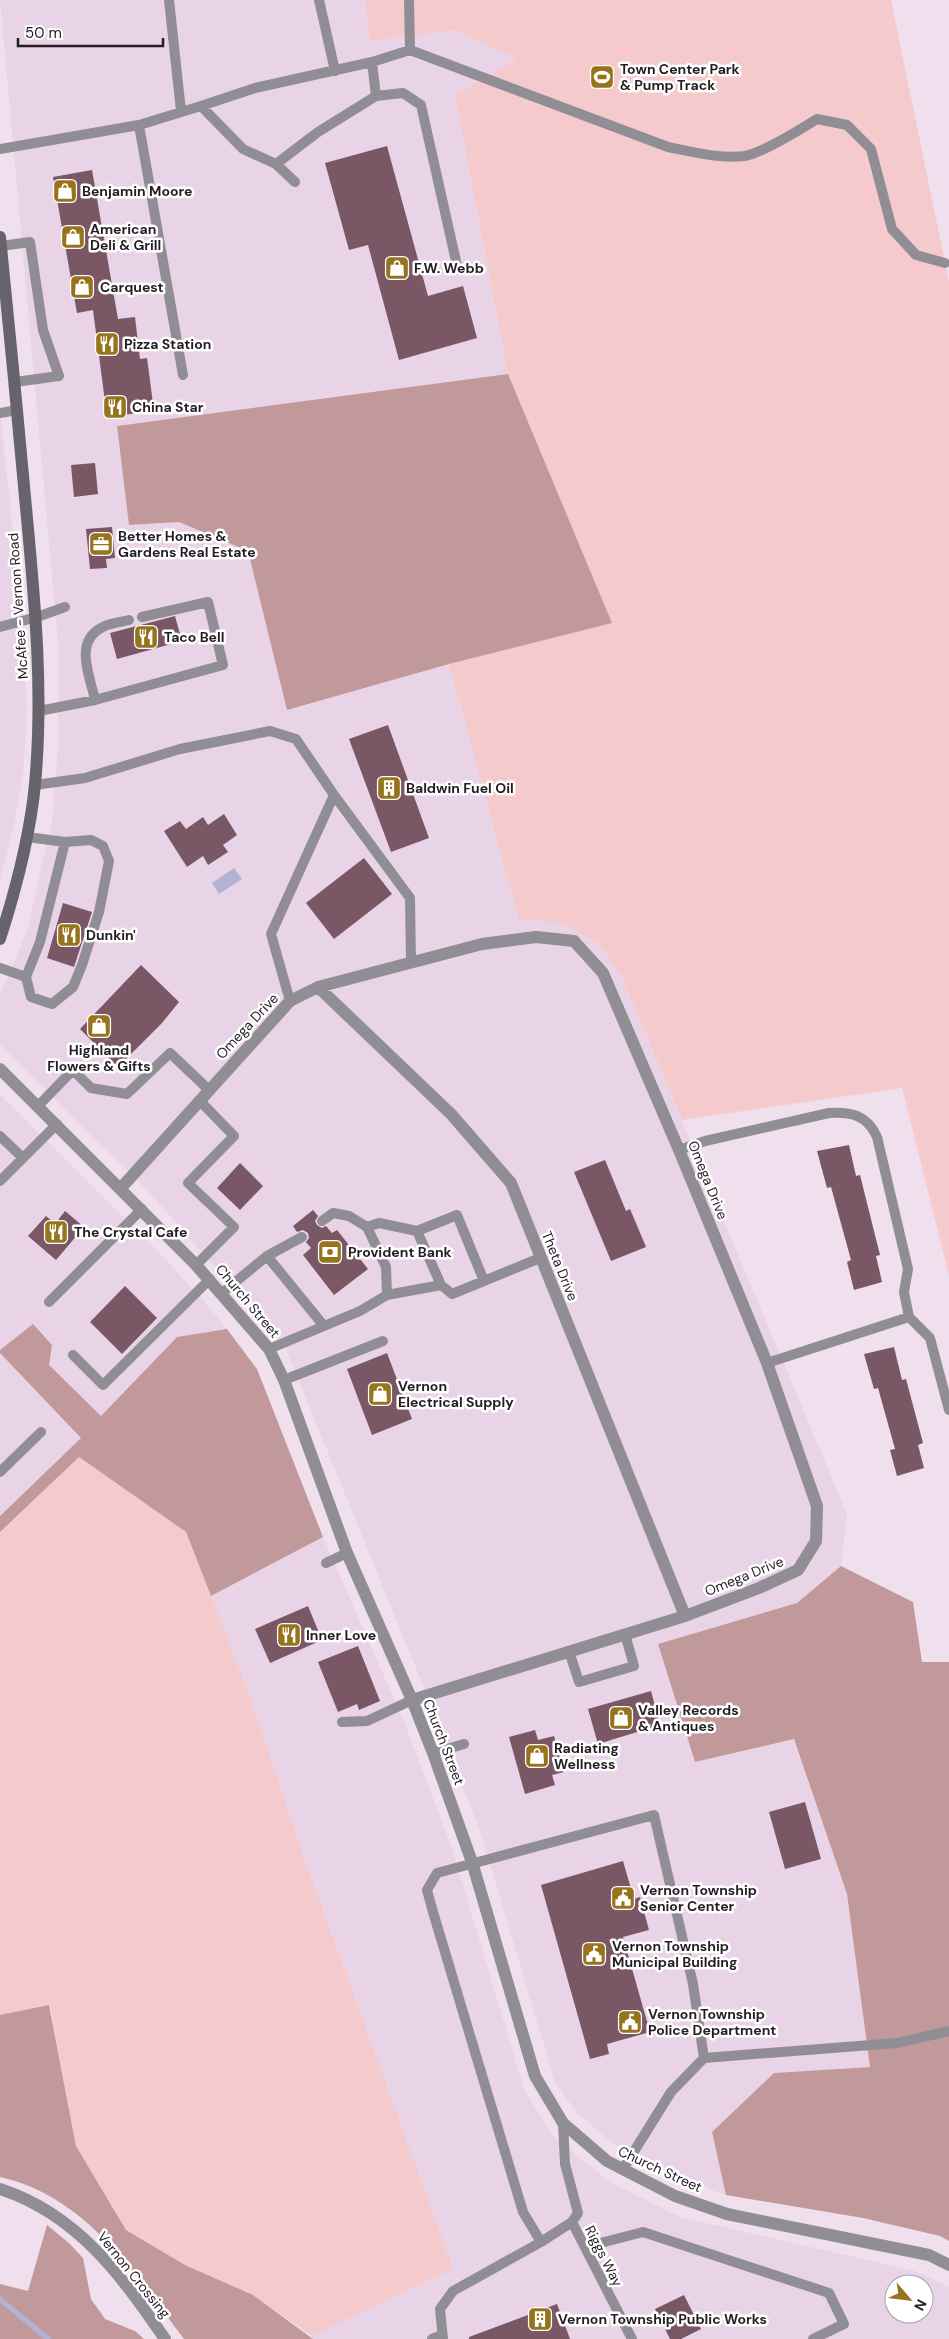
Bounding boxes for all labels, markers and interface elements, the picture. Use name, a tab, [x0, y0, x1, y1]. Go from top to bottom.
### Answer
scale bar	[18, 15, 162, 47]
text: 50 m	[25, 23, 62, 43]
place label: Town Center Park & Pump Track	[620, 60, 740, 94]
sports icon: Town Center Park & Pump Track	[589, 64, 615, 90]
shop icon: Benjamin Moore	[52, 178, 78, 204]
place label: Benjamin Moore	[82, 182, 193, 200]
place label: American Deli & Grill	[90, 220, 161, 254]
shop icon: American Deli & Grill	[60, 224, 86, 250]
shop icon: F.W. Webb	[384, 255, 410, 281]
place label: F.W. Webb	[414, 259, 484, 277]
shop icon: Carquest	[69, 274, 95, 300]
place label: Carquest	[100, 278, 164, 296]
restaurant icon: Pizza Station	[94, 331, 120, 357]
place label: Pizza Station	[124, 335, 211, 353]
restaurant icon: China Star	[102, 394, 128, 420]
place label: China Star	[132, 398, 204, 416]
place label: Better Homes & Gardens Real Estate	[118, 527, 256, 561]
office icon: Better Homes & Gardens Real Estate	[88, 531, 114, 557]
street label: McAfee - Vernon Road	[4, 532, 32, 680]
restaurant icon: Taco Bell	[133, 624, 159, 650]
place label: Taco Bell	[164, 628, 225, 646]
building icon: Baldwin Fuel Oil	[376, 775, 402, 801]
place label: Baldwin Fuel Oil	[406, 779, 514, 797]
restaurant icon: Dunkin'	[56, 922, 82, 948]
place label: Dunkin'	[86, 926, 136, 944]
street label: Omega Drive	[212, 989, 282, 1063]
shop icon: Highland Flowers & Gifts	[86, 1013, 112, 1039]
place label: Highland Flowers & Gifts	[47, 1041, 151, 1075]
street label: Omega Drive	[684, 1138, 732, 1222]
restaurant icon: The Crystal Cafe	[43, 1219, 69, 1245]
place label: The Crystal Cafe	[74, 1223, 187, 1241]
street label: Theta Drive	[538, 1229, 582, 1304]
bank icon: Provident Bank	[317, 1239, 343, 1265]
place label: Provident Bank	[348, 1243, 452, 1261]
street label: Church Street	[212, 1261, 284, 1341]
place label: Vernon Electrical Supply	[398, 1377, 514, 1411]
shop icon: Vernon Electrical Supply	[367, 1381, 393, 1407]
street label: Omega Drive	[702, 1552, 786, 1600]
restaurant icon: Inner Love	[276, 1622, 302, 1648]
place label: Inner Love	[306, 1626, 376, 1644]
street label: Church Street	[419, 1697, 469, 1787]
place label: Valley Records & Antiques	[638, 1701, 739, 1735]
shop icon: Valley Records & Antiques	[608, 1705, 634, 1731]
place label: Radiating Wellness	[554, 1739, 619, 1773]
shop icon: Radiating Wellness	[524, 1743, 550, 1769]
place label: Vernon Township Senior Center	[640, 1881, 757, 1915]
public building icon: Vernon Township Senior Center	[610, 1885, 636, 1911]
place label: Vernon Township Municipal Building	[612, 1937, 737, 1971]
public building icon: Vernon Township Municipal Building	[581, 1941, 607, 1967]
place label: Vernon Township Police Department	[648, 2005, 776, 2039]
public building icon: Vernon Township Police Department	[617, 2009, 643, 2035]
street label: Church Street	[615, 2142, 705, 2196]
street label: Riggs Way	[581, 2222, 627, 2290]
street label: Vernon Crossing	[94, 2228, 175, 2322]
north arrow	[884, 2274, 934, 2324]
text: N	[910, 2296, 931, 2314]
building icon: Vernon Township Public Works	[527, 2306, 553, 2332]
place label: Vernon Township Public Works	[558, 2310, 767, 2328]

